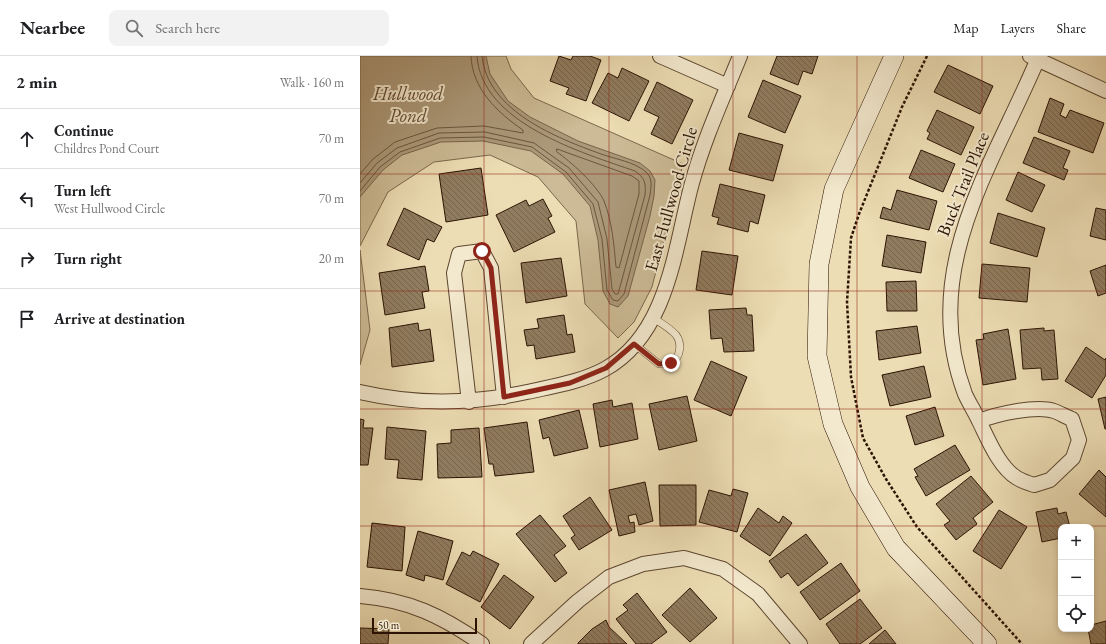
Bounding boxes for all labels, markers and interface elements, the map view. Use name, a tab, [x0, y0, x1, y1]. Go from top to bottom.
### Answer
search box	[109, 10, 389, 46]
text: Nearbee	[20, 15, 85, 40]
icon: search	[123, 17, 145, 39]
text: Search here	[155, 18, 220, 37]
text: Map	[953, 19, 978, 37]
text: Layers	[1000, 19, 1035, 37]
text: Share	[1057, 19, 1086, 37]
text: 2 min	[16, 71, 57, 93]
text: Walk · 160 m	[280, 74, 344, 91]
water label: Hullwood Pond	[372, 81, 443, 128]
text: Continue	[54, 121, 114, 140]
street label: East Hullwood Circle	[639, 124, 702, 274]
icon: ahead	[16, 128, 38, 150]
street label: Buck Trail Place	[931, 128, 994, 239]
text: 70 m	[319, 130, 344, 147]
text: Childres Pond Court	[54, 140, 159, 157]
text: Turn left	[54, 181, 111, 200]
icon: left	[16, 188, 38, 210]
text: 70 m	[319, 190, 344, 207]
text: West Hullwood Circle	[54, 200, 165, 217]
route start	[473, 242, 491, 260]
icon: right	[16, 248, 38, 270]
text: Turn right	[54, 249, 122, 268]
text: 20 m	[319, 250, 344, 267]
icon: arrive	[16, 308, 38, 330]
text: Arrive at destination	[54, 309, 185, 328]
route end	[662, 354, 680, 372]
map controls	[1058, 524, 1094, 632]
button: +	[1058, 524, 1094, 560]
button: −	[1058, 560, 1094, 596]
button: locate	[1058, 596, 1094, 632]
scale bar	[372, 616, 477, 635]
text: 50 m	[378, 618, 399, 632]

